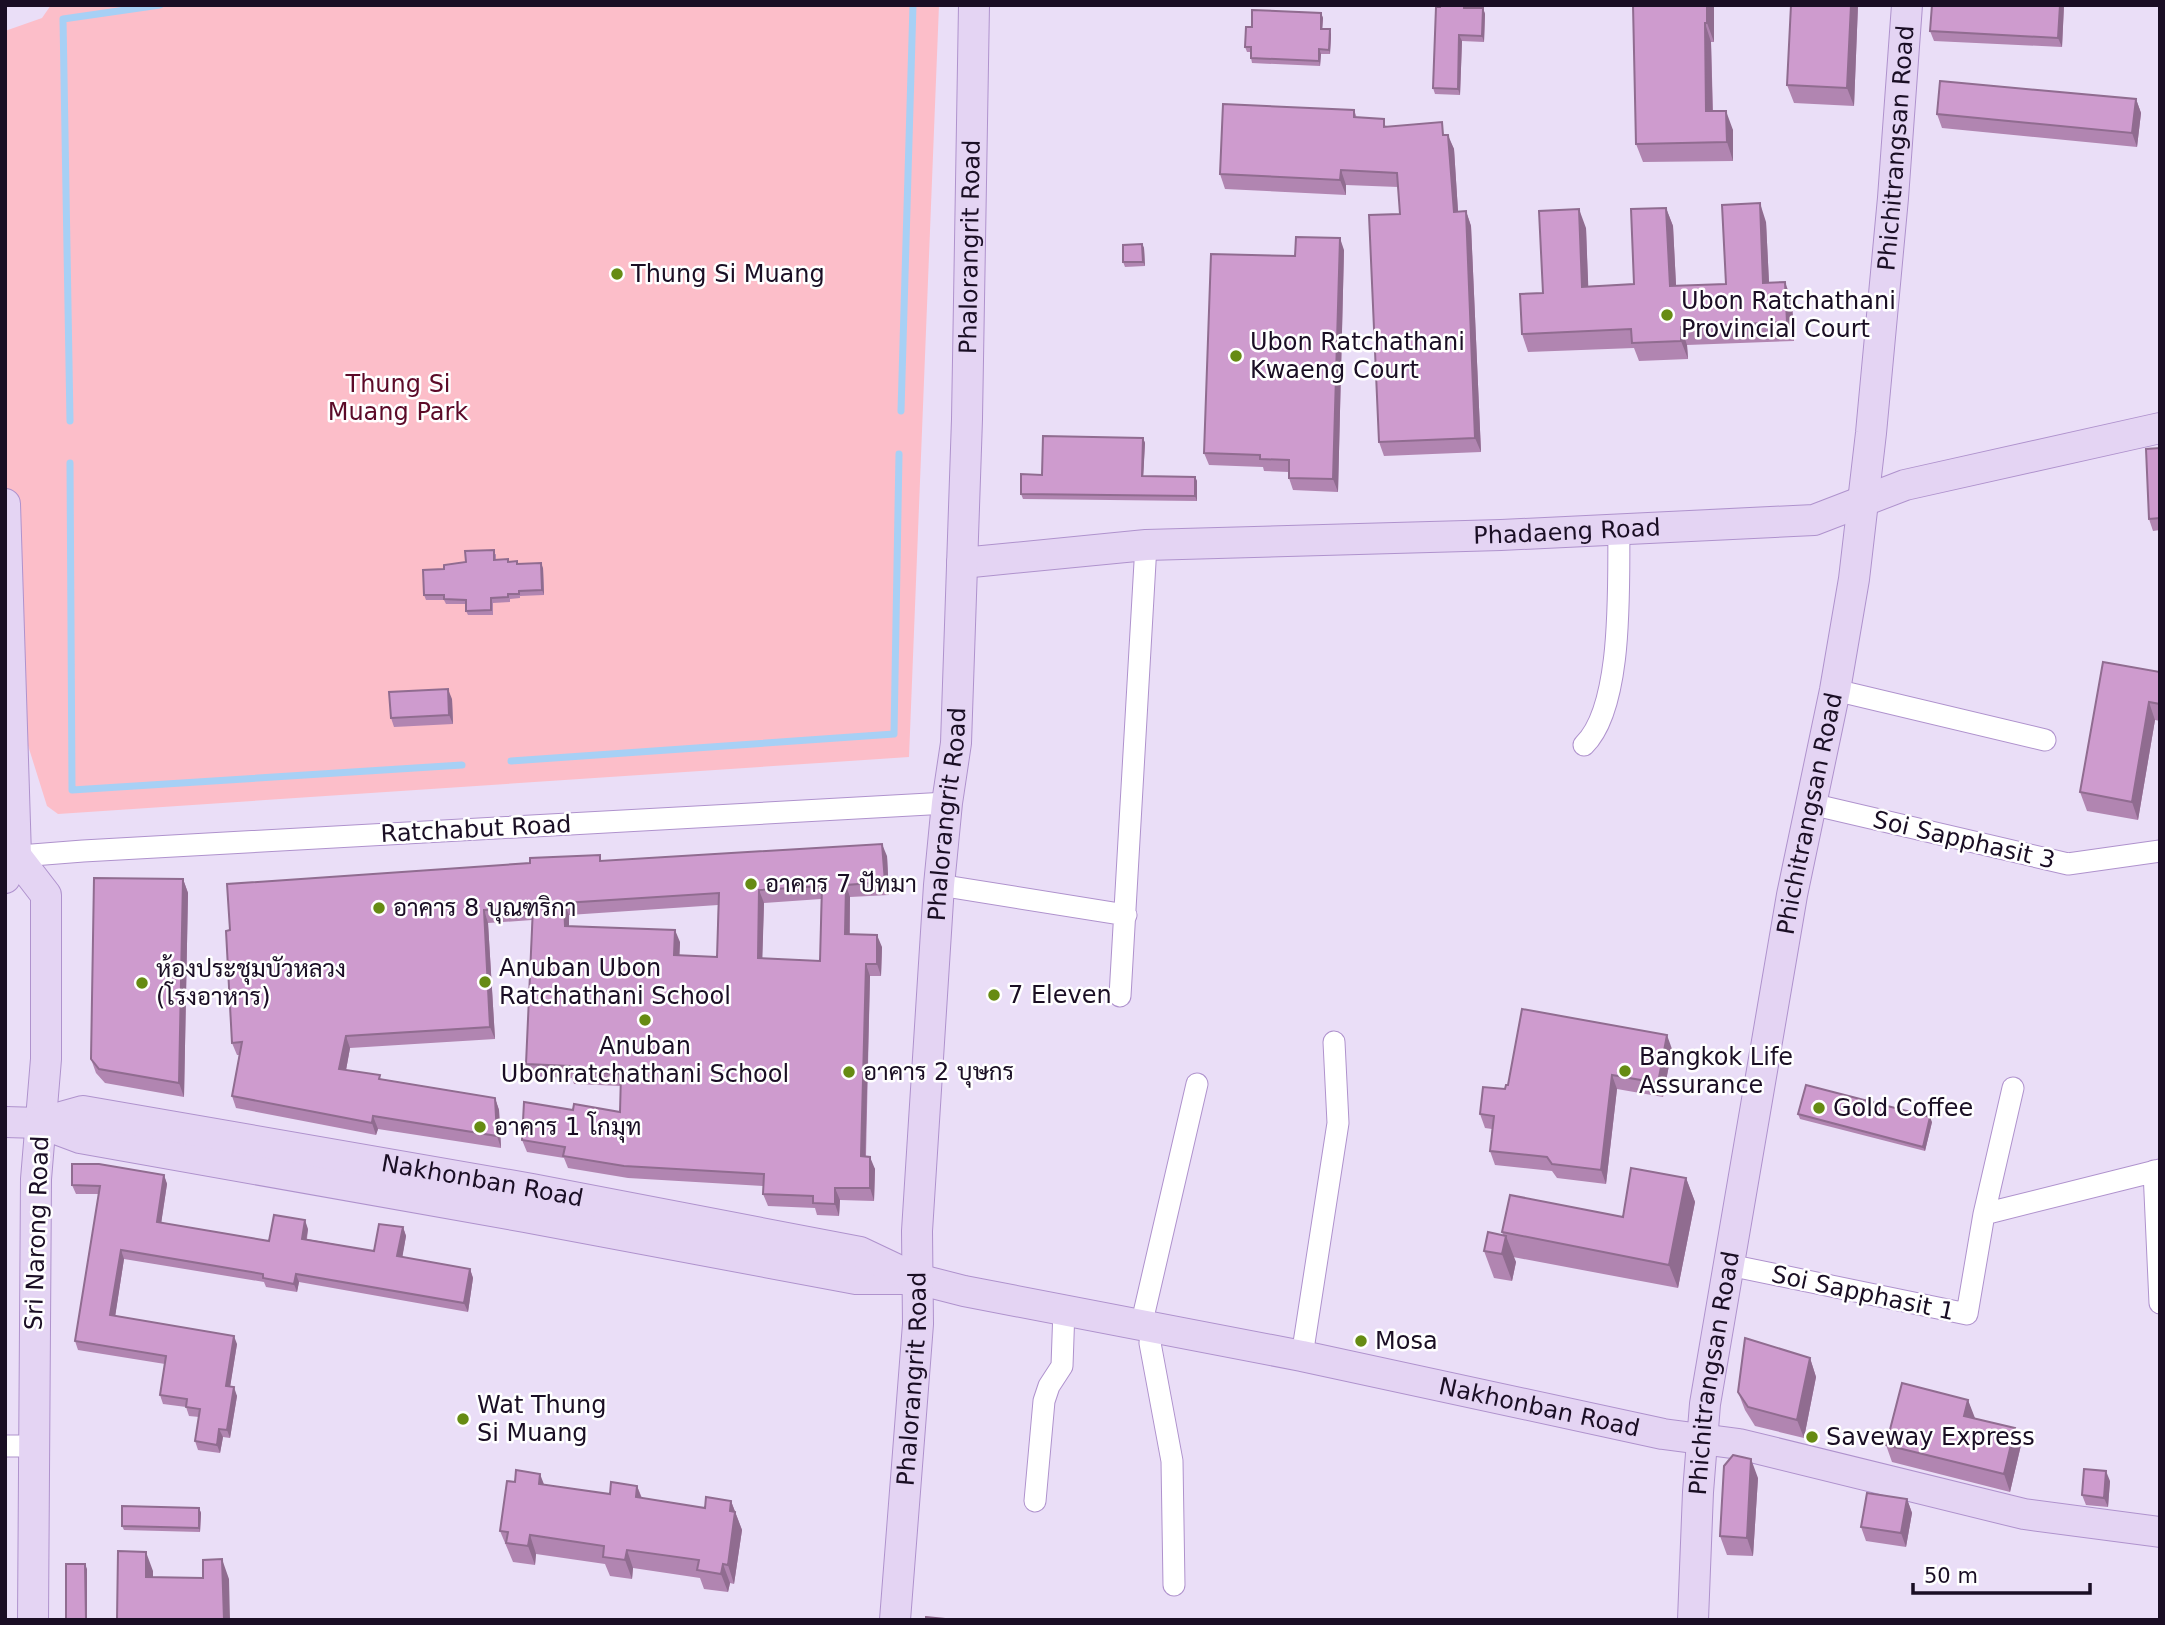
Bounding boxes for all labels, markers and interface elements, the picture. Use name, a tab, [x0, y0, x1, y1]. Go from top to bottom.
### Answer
street label: Phichitrangsan Road	[1872, 24, 1920, 272]
street label: Phalorangrit Road	[954, 139, 986, 354]
place label: Thung Si Muang	[630, 260, 825, 288]
marker: Thung Si Muang	[609, 266, 625, 282]
place label: Ubon Ratchathani Provincial Court	[1681, 287, 1896, 343]
marker: Ubon Ratchathani Provincial Court	[1659, 307, 1675, 323]
place label: Ubon Ratchathani Kwaeng Court	[1250, 328, 1465, 384]
marker: Ubon Ratchathani Kwaeng Court	[1228, 348, 1244, 364]
park label: Thung Si Muang Park	[328, 370, 468, 426]
street label: Phadaeng Road	[1473, 513, 1661, 550]
street label: Phichitrangsan Road	[1771, 690, 1848, 937]
street label: Phalorangrit Road	[923, 707, 971, 922]
street label: Soi Sapphasit 3	[1870, 805, 2058, 875]
street label: Ratchabut Road	[380, 810, 572, 848]
place label: อาคาร 7 ปัทมา	[765, 870, 917, 898]
marker: อาคาร 7 ปัทมา	[743, 876, 759, 892]
place label: อาคาร 8 บุณฑริกา	[393, 894, 576, 924]
marker: อาคาร 8 บุณฑริกา	[371, 900, 387, 916]
place label: ห้องประชุมบัวหลวง (โรงอาหาร)	[156, 954, 346, 1011]
place label: Anuban Ubon Ratchathani School	[499, 954, 731, 1010]
marker: Anuban Ubon Ratchathani School	[477, 974, 493, 990]
marker: ห้องประชุมบัวหลวง (โรงอาหาร)	[134, 975, 150, 991]
place label: 7 Eleven	[1008, 981, 1112, 1009]
marker: 7 Eleven	[986, 987, 1002, 1003]
marker: Anuban Ubonratchathani School	[637, 1012, 653, 1028]
place label: Anuban Ubonratchathani School	[501, 1032, 789, 1088]
place label: Bangkok Life Assurance	[1639, 1043, 1793, 1099]
place label: อาคาร 2 บุษกร	[863, 1058, 1014, 1088]
marker: Bangkok Life Assurance	[1617, 1063, 1633, 1079]
marker: อาคาร 2 บุษกร	[841, 1064, 857, 1080]
place label: Gold Coffee	[1833, 1094, 1973, 1122]
marker: Gold Coffee	[1811, 1100, 1827, 1116]
place label: อาคาร 1 โกมุท	[494, 1111, 641, 1143]
marker: อาคาร 1 โกมุท	[472, 1119, 488, 1135]
street label: Sri Narong Road	[20, 1135, 54, 1331]
street label: Nakhonban Road	[379, 1149, 586, 1213]
street label: Phichitrangsan Road	[1684, 1249, 1745, 1496]
street label: Soi Sapphasit 1	[1769, 1260, 1957, 1326]
street label: Phalorangrit Road	[891, 1271, 932, 1487]
place label: Mosa	[1375, 1327, 1438, 1355]
marker: Mosa	[1353, 1333, 1369, 1349]
street label: Nakhonban Road	[1436, 1372, 1642, 1443]
place label: Wat Thung Si Muang	[477, 1391, 606, 1447]
marker: Wat Thung Si Muang	[455, 1411, 471, 1427]
place label: Saveway Express	[1826, 1423, 2035, 1451]
marker: Saveway Express	[1804, 1429, 1820, 1445]
scale bar	[1913, 1552, 2090, 1596]
text: 50 m	[1924, 1564, 1978, 1588]

